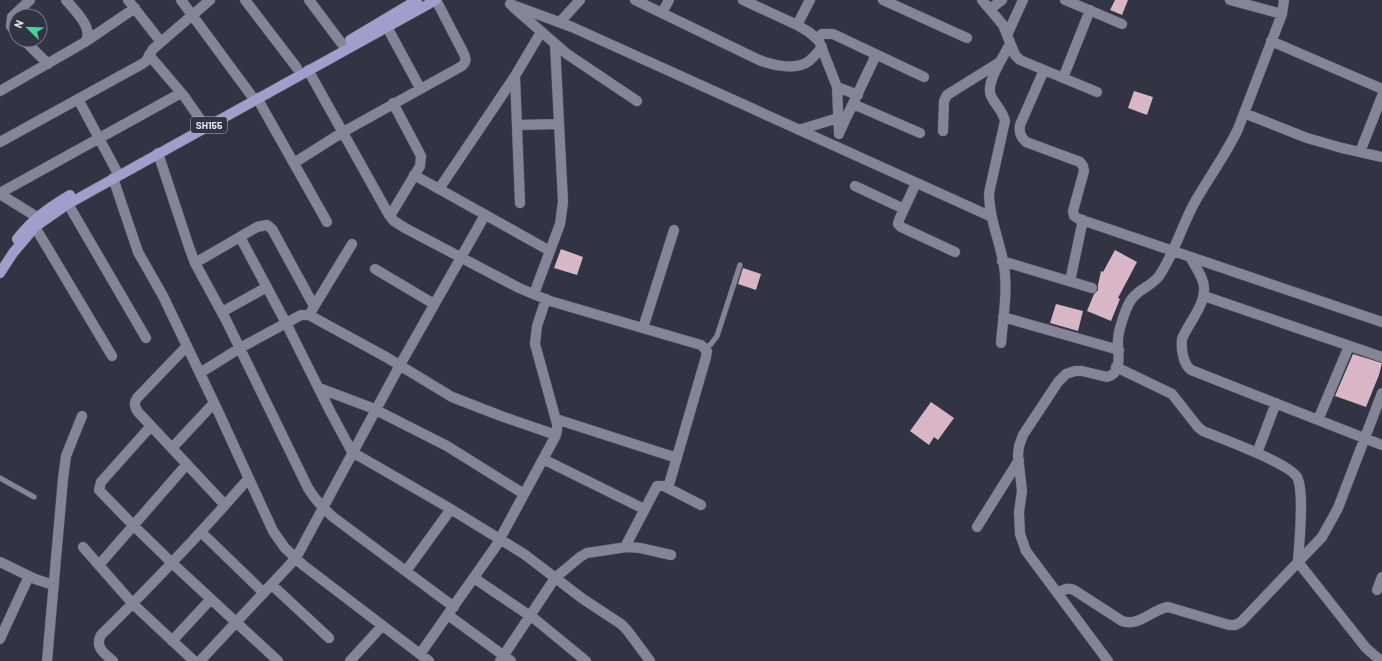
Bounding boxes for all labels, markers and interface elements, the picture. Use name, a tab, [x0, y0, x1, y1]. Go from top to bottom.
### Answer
north arrow	[8, 8, 48, 48]
text: N	[11, 18, 26, 30]
road number: SH155	[191, 117, 227, 133]

